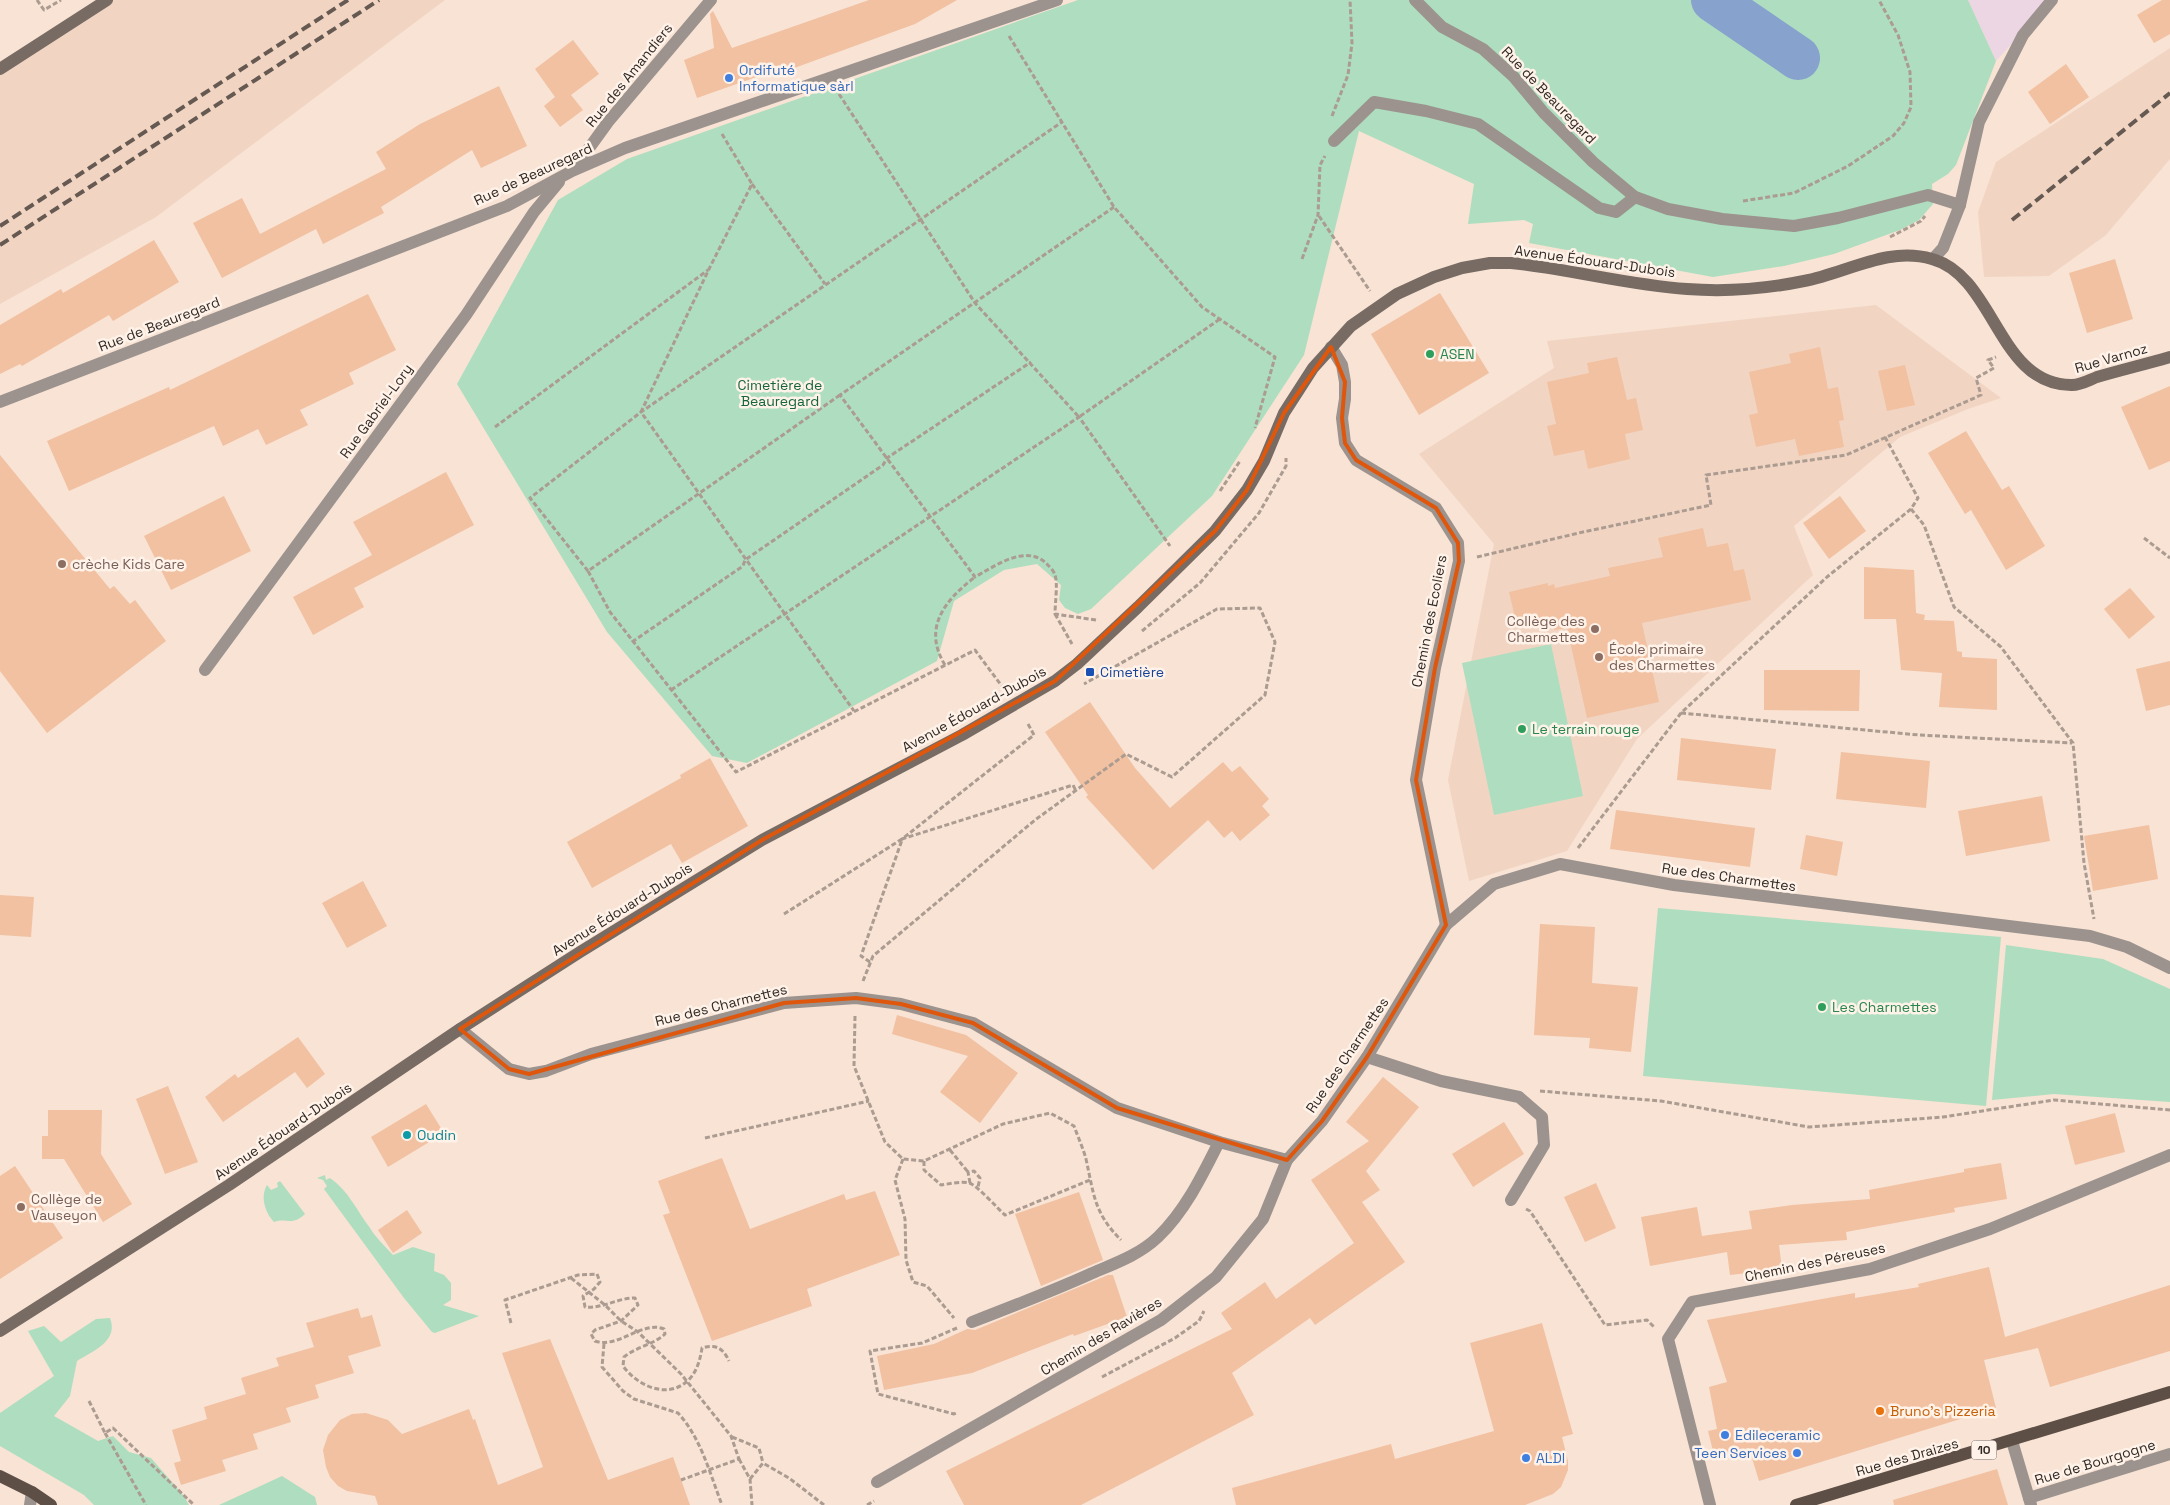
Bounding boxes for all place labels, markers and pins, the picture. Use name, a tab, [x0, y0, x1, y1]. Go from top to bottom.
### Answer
place label: Ordifuté Informatique sàrl	[739, 61, 854, 95]
marker: Ordifuté Informatique sàrl	[723, 72, 735, 84]
place label: ASEN	[1440, 345, 1475, 363]
marker: ASEN	[1424, 348, 1436, 360]
place label: crèche Kids Care	[72, 555, 185, 573]
marker: crèche Kids Care	[56, 558, 68, 570]
place label: Collège des Charmettes	[1507, 612, 1585, 646]
marker: Collège des Charmettes	[1589, 623, 1601, 635]
place label: École primaire des Charmettes	[1609, 640, 1715, 674]
marker: École primaire des Charmettes	[1593, 651, 1605, 663]
place label: Cimetière	[1100, 663, 1164, 681]
marker: Cimetière	[1084, 666, 1096, 678]
place label: Le terrain rouge	[1532, 720, 1639, 738]
marker: Le terrain rouge	[1516, 723, 1528, 735]
place label: Les Charmettes	[1832, 998, 1937, 1016]
marker: Les Charmettes	[1816, 1001, 1828, 1013]
place label: Oudin	[417, 1126, 456, 1144]
marker: Oudin	[401, 1129, 413, 1141]
place label: Collège de Vauseyon	[31, 1190, 102, 1224]
marker: Collège de Vauseyon	[15, 1201, 27, 1213]
place label: Bruno's Pizzeria	[1890, 1402, 1996, 1420]
marker: Bruno's Pizzeria	[1874, 1405, 1886, 1417]
place label: Edileceramic	[1735, 1426, 1821, 1444]
marker: Edileceramic	[1719, 1429, 1731, 1441]
place label: Teen Services	[1694, 1444, 1787, 1462]
marker: Teen Services	[1791, 1447, 1803, 1459]
place label: ALDI	[1536, 1449, 1565, 1467]
marker: ALDI	[1520, 1452, 1532, 1464]

